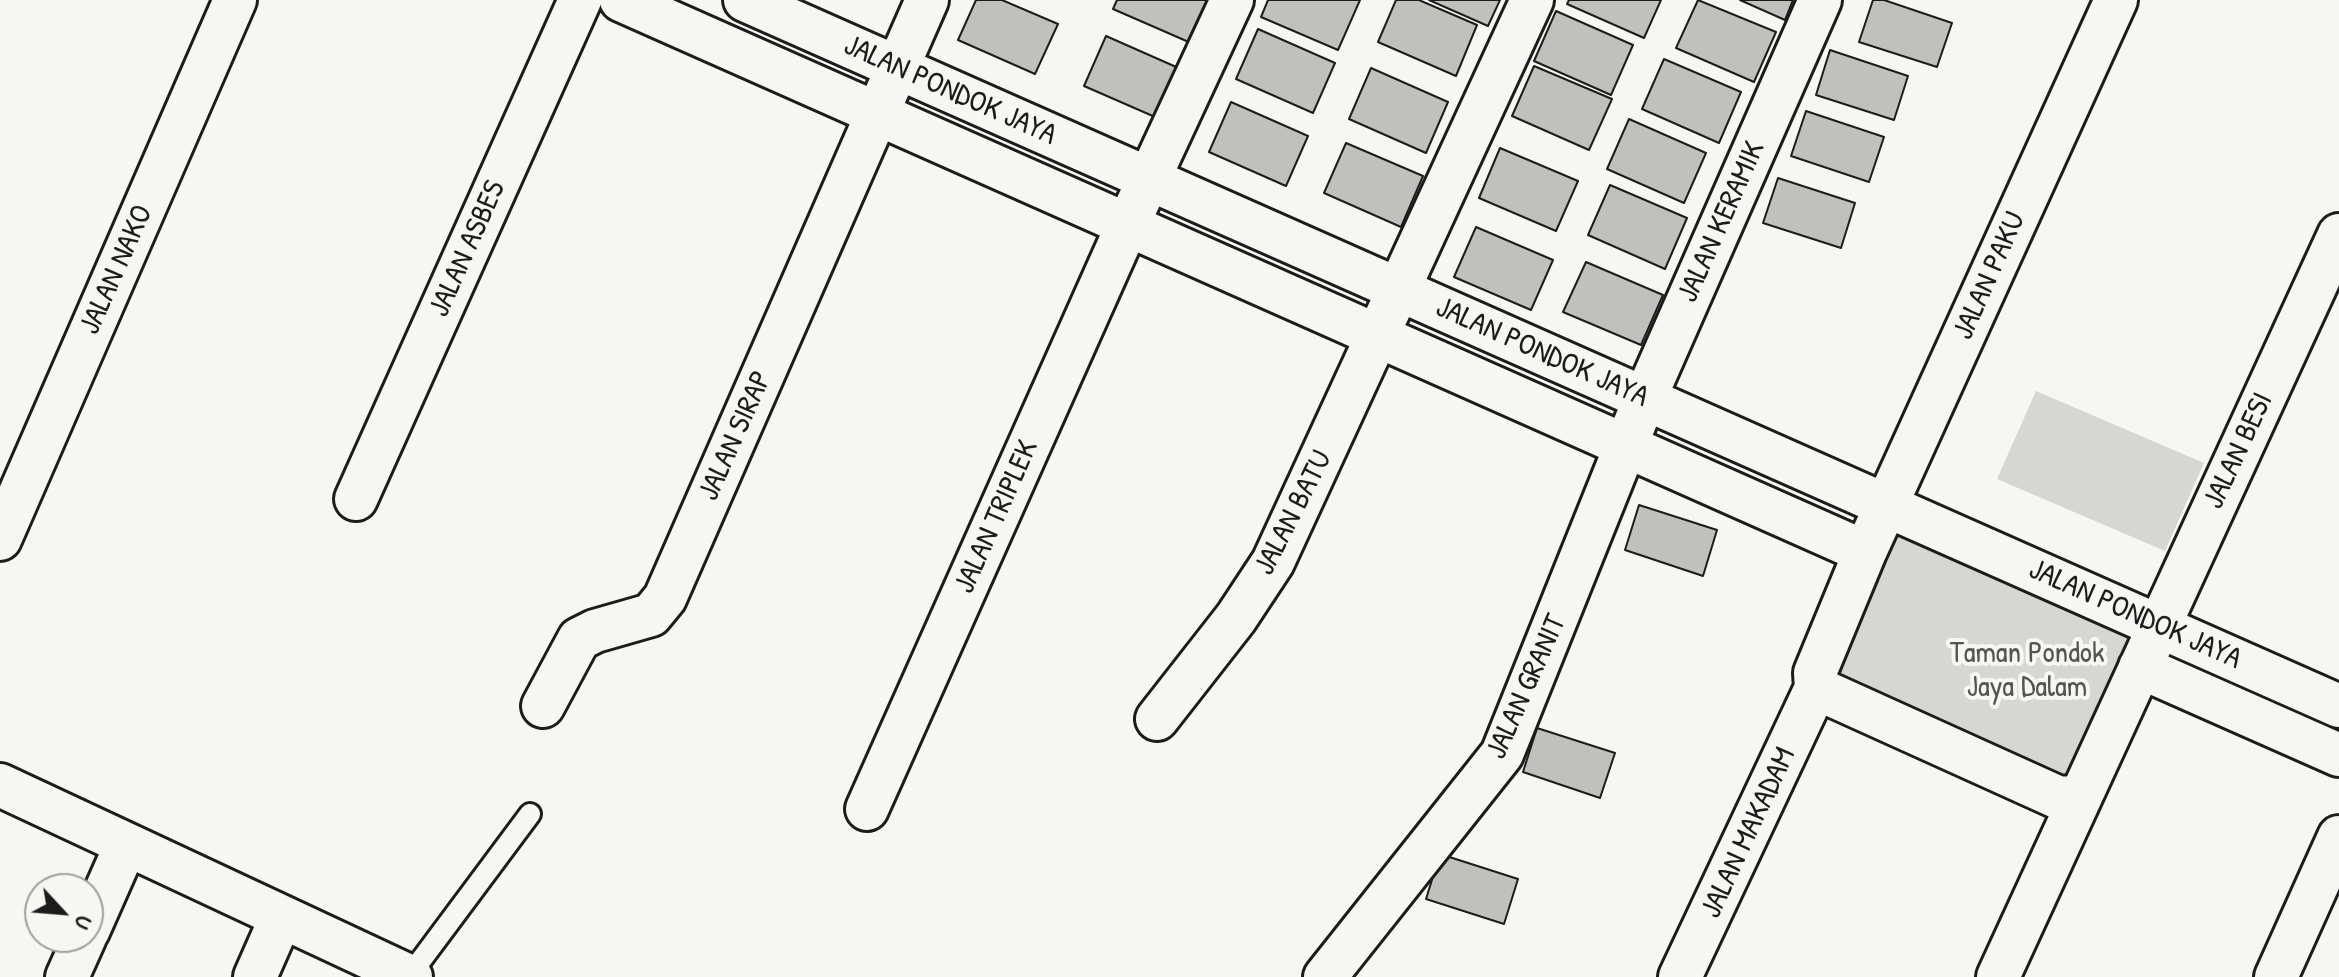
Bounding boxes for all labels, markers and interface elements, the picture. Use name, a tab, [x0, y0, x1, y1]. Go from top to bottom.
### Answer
street label: JALAN PONDOK JAYA	[838, 28, 1062, 154]
street label: JALAN KERAMIK	[1671, 136, 1773, 308]
street label: JALAN ASBES	[422, 175, 514, 323]
street label: JALAN NAKO	[73, 200, 161, 340]
street label: JALAN PAKU	[1946, 207, 2034, 345]
street label: JALAN PONDOK JAYA	[1430, 290, 1654, 416]
street label: JALAN SIRAP	[692, 366, 780, 506]
street label: JALAN BESI	[2197, 387, 2281, 515]
street label: JALAN TRIPLEK	[947, 435, 1047, 599]
street label: JALAN BATU	[1247, 445, 1341, 581]
street label: JALAN PONDOK JAYA	[2023, 552, 2247, 678]
street label: JALAN GRANIT	[1479, 609, 1575, 765]
park label: Taman Pondok Jaya Dalam	[1950, 636, 2104, 706]
street label: JALAN MAKADAM	[1694, 742, 1804, 924]
north arrow	[24, 873, 104, 953]
text: U	[68, 911, 100, 935]

